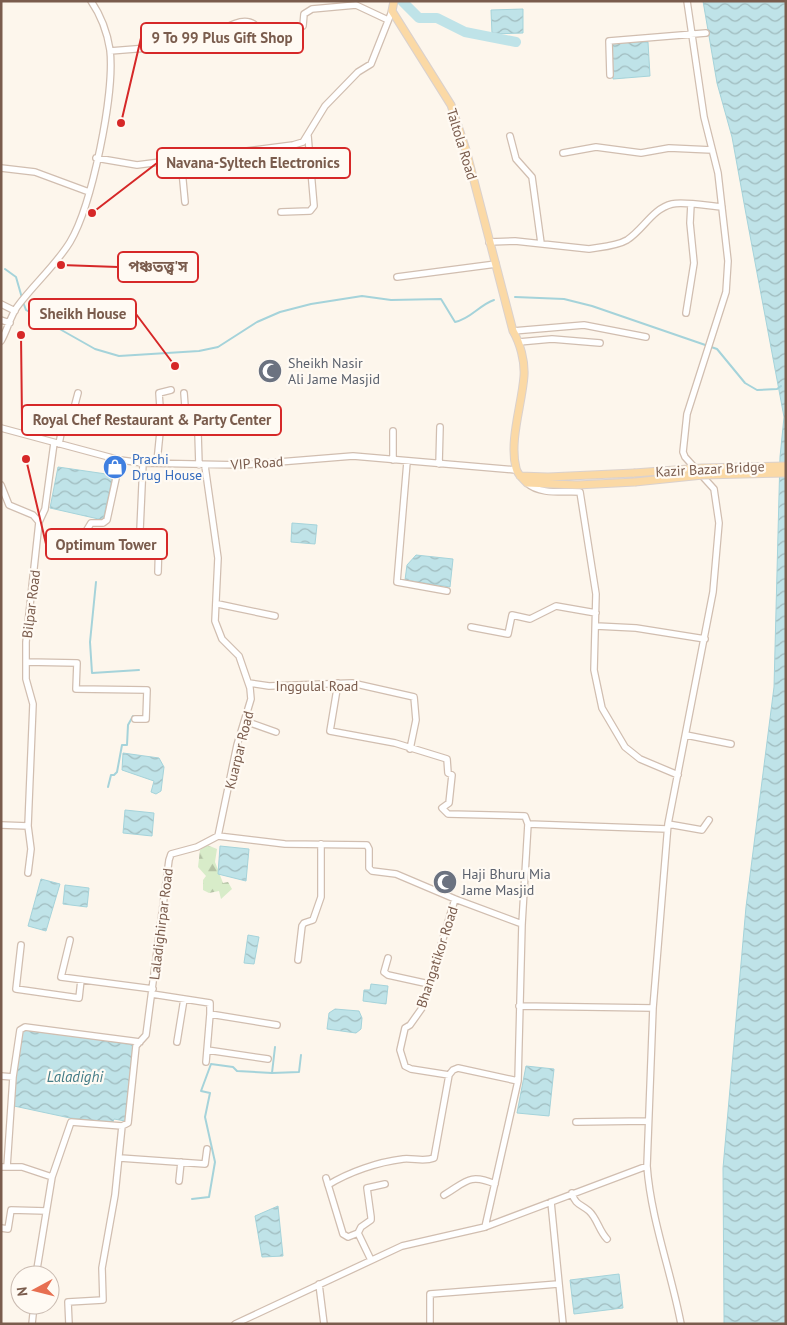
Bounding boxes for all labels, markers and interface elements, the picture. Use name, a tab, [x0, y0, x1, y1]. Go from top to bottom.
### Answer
callout: 9 To 99 Plus Gift Shop	[141, 23, 303, 53]
text: 9 To 99 Plus Gift Shop	[151, 28, 293, 47]
street label: Taltola Road	[443, 106, 481, 182]
callout: Navana-Syltech Electronics	[157, 148, 350, 178]
text: Navana-Syltech Electronics	[166, 153, 340, 172]
callout: পঞ্চতত্ত্ব'স	[118, 252, 198, 282]
text: পঞ্চতত্ত্ব'স	[128, 257, 188, 276]
callout: Sheikh House	[29, 299, 136, 329]
text: Sheikh House	[40, 304, 127, 323]
place label: Sheikh Nasir Ali Jame Masjid	[288, 354, 380, 388]
mosque icon: Sheikh Nasir Ali Jame Masjid	[257, 358, 283, 384]
callout: Royal Chef Restaurant & Party Center	[22, 405, 281, 435]
text: Royal Chef Restaurant & Party Center	[33, 410, 272, 429]
place label: Prachi Drug House	[132, 450, 202, 484]
street label: VIP Road	[229, 452, 284, 474]
shop icon: Prachi Drug House	[102, 454, 128, 480]
street label: Kazir Bazar Bridge	[655, 457, 765, 481]
callout: Optimum Tower	[46, 529, 167, 559]
text: Optimum Tower	[56, 535, 157, 554]
street label: Bilpar Road	[18, 569, 44, 639]
street label: Inggulal Road	[276, 677, 358, 695]
street label: Kuarpar Road	[221, 709, 257, 791]
place label: Haji Bhuru Mia Jame Masjid	[461, 865, 551, 899]
street label: Laladighirpar Road	[145, 867, 177, 981]
mosque icon: Haji Bhuru Mia Jame Masjid	[432, 869, 458, 895]
street label: Bhangatikor Road	[412, 904, 462, 1010]
water label: Laladighi	[47, 1067, 104, 1086]
north arrow	[10, 1265, 60, 1315]
text: N	[13, 1286, 32, 1297]

